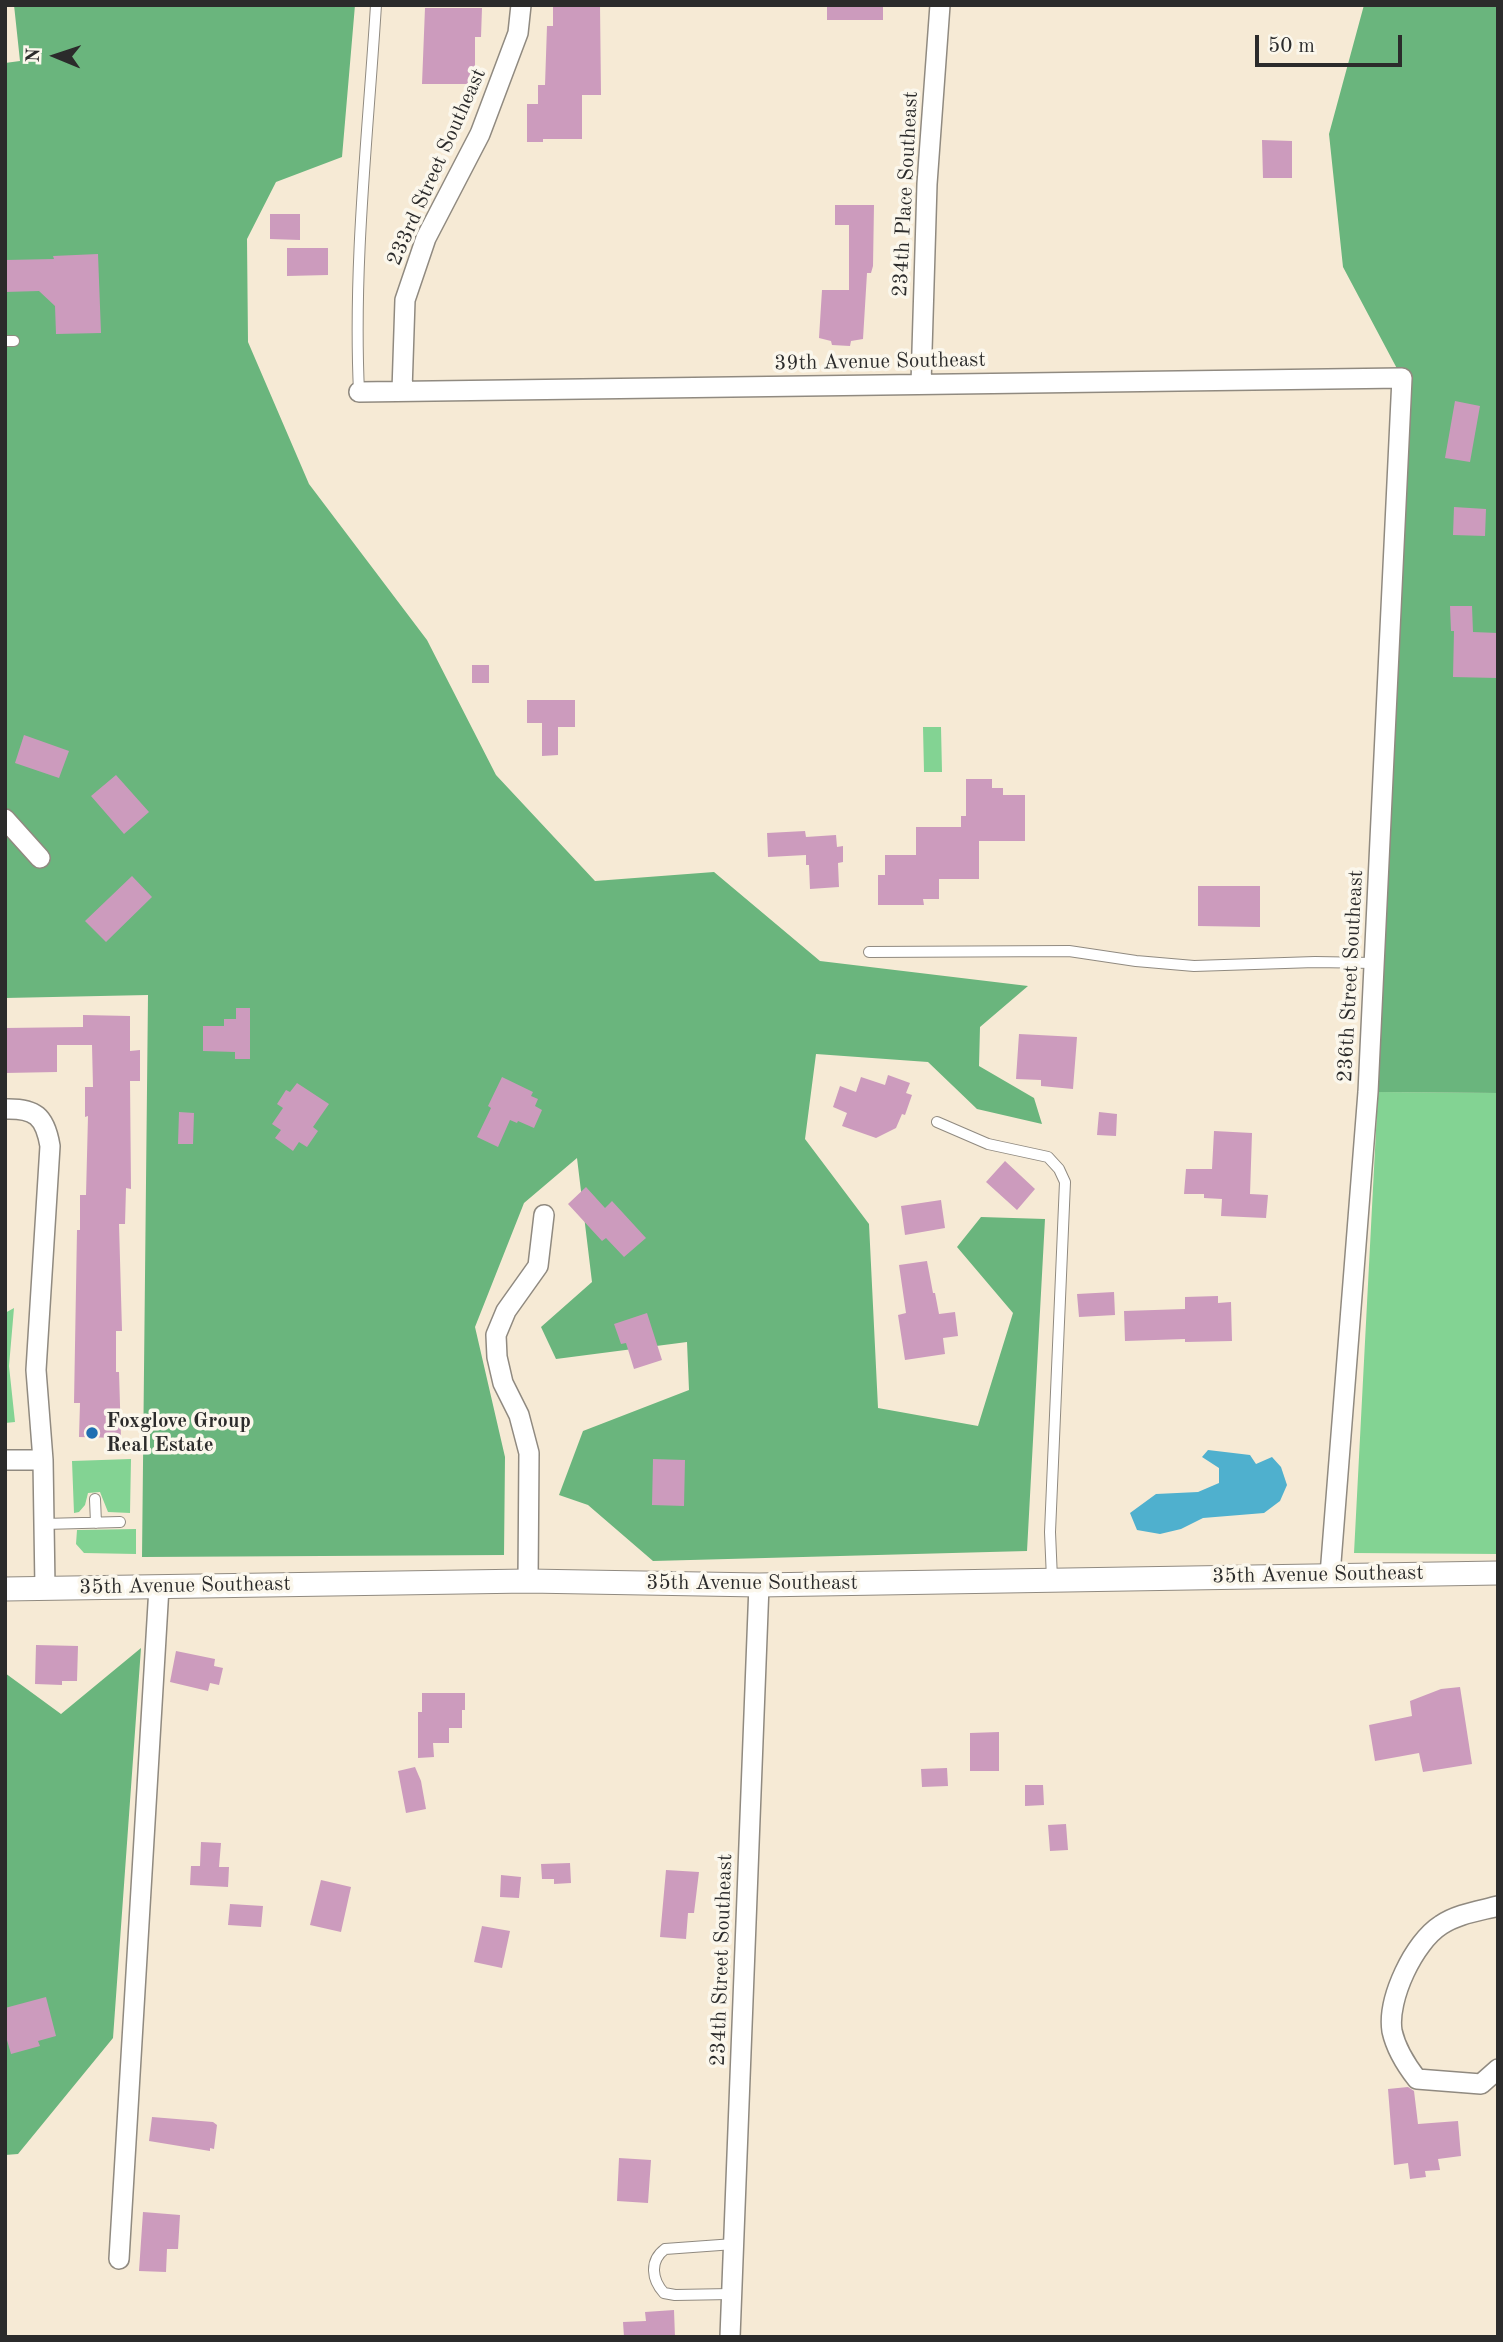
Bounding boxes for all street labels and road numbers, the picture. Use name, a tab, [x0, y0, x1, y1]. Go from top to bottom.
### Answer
street label: 233rd Street Southeast	[382, 64, 492, 270]
street label: 234th Place Southeast	[888, 90, 924, 298]
street label: 39th Avenue Southeast	[774, 348, 986, 376]
street label: 236th Street Southeast	[1333, 869, 1369, 1083]
street label: 35th Avenue Southeast	[1212, 1561, 1424, 1589]
street label: 35th Avenue Southeast	[646, 1570, 858, 1596]
street label: 35th Avenue Southeast	[79, 1572, 291, 1600]
street label: 234th Street Southeast	[706, 1853, 738, 2067]

